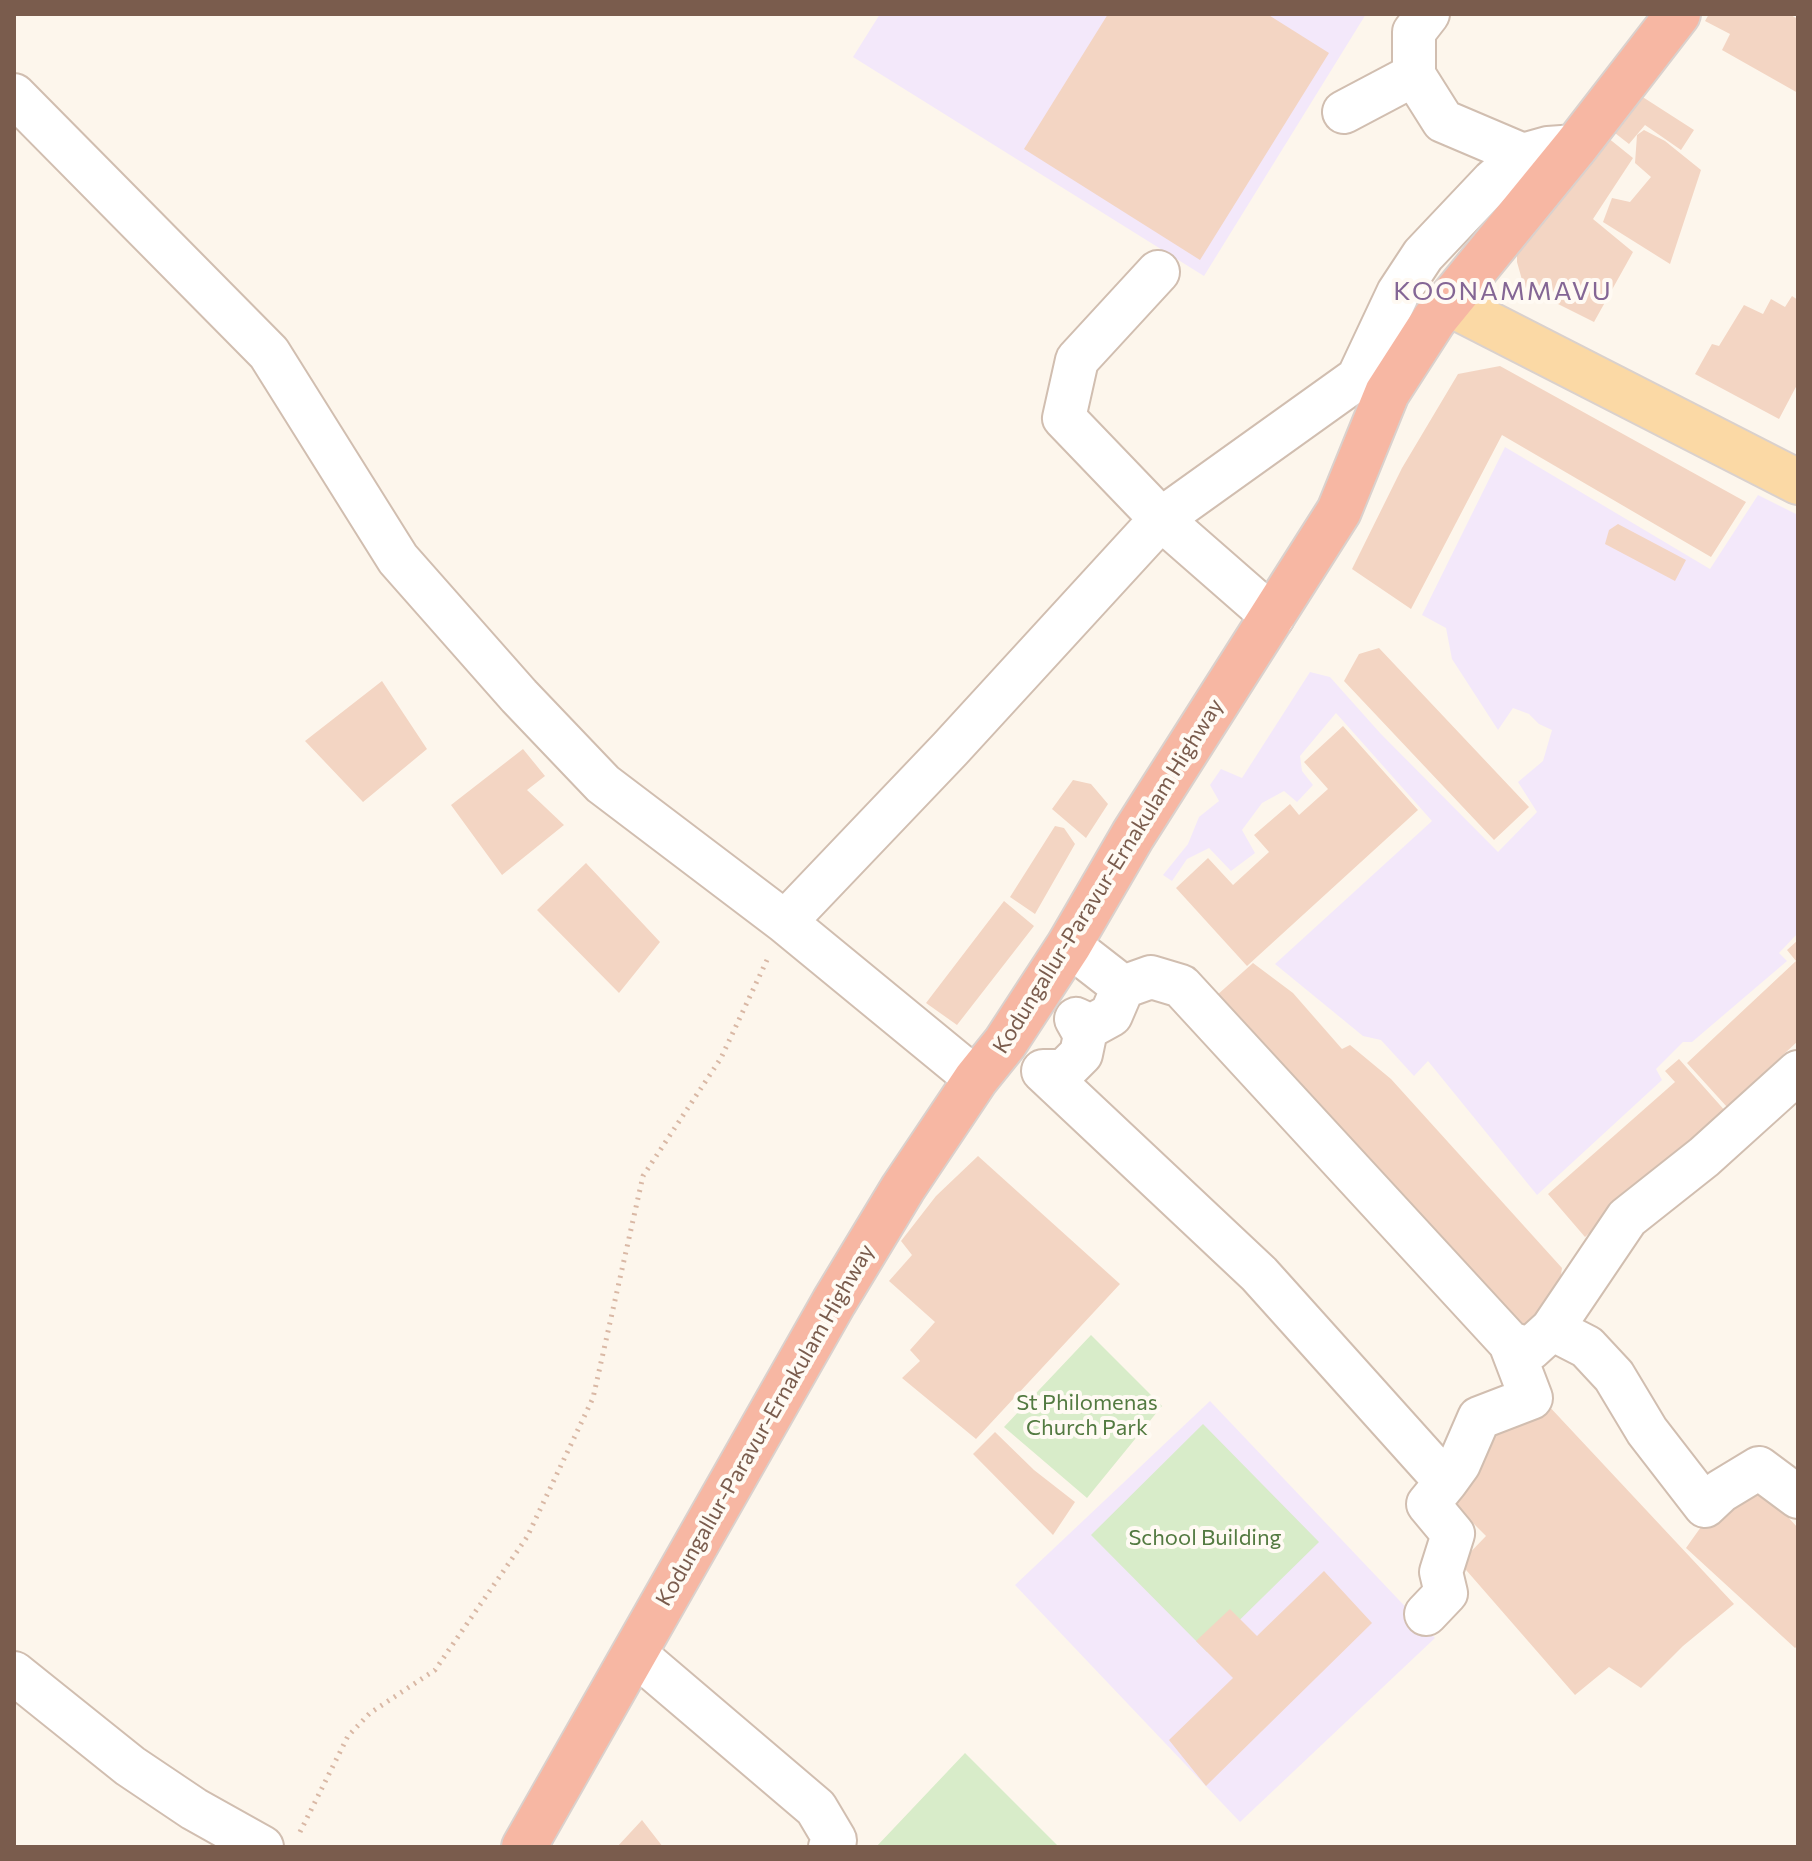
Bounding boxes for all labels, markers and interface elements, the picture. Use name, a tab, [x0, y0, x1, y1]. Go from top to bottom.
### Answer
district label: KOONAMMAVU	[1393, 275, 1613, 307]
street label: Kodungallur-Paravur-Ernakulam Highway	[987, 694, 1229, 1058]
street label: Kodungallur-Paravur-Ernakulam Highway	[650, 1239, 880, 1611]
park label: St Philomenas Church Park	[1016, 1390, 1158, 1442]
park label: School Building	[1128, 1525, 1282, 1551]

